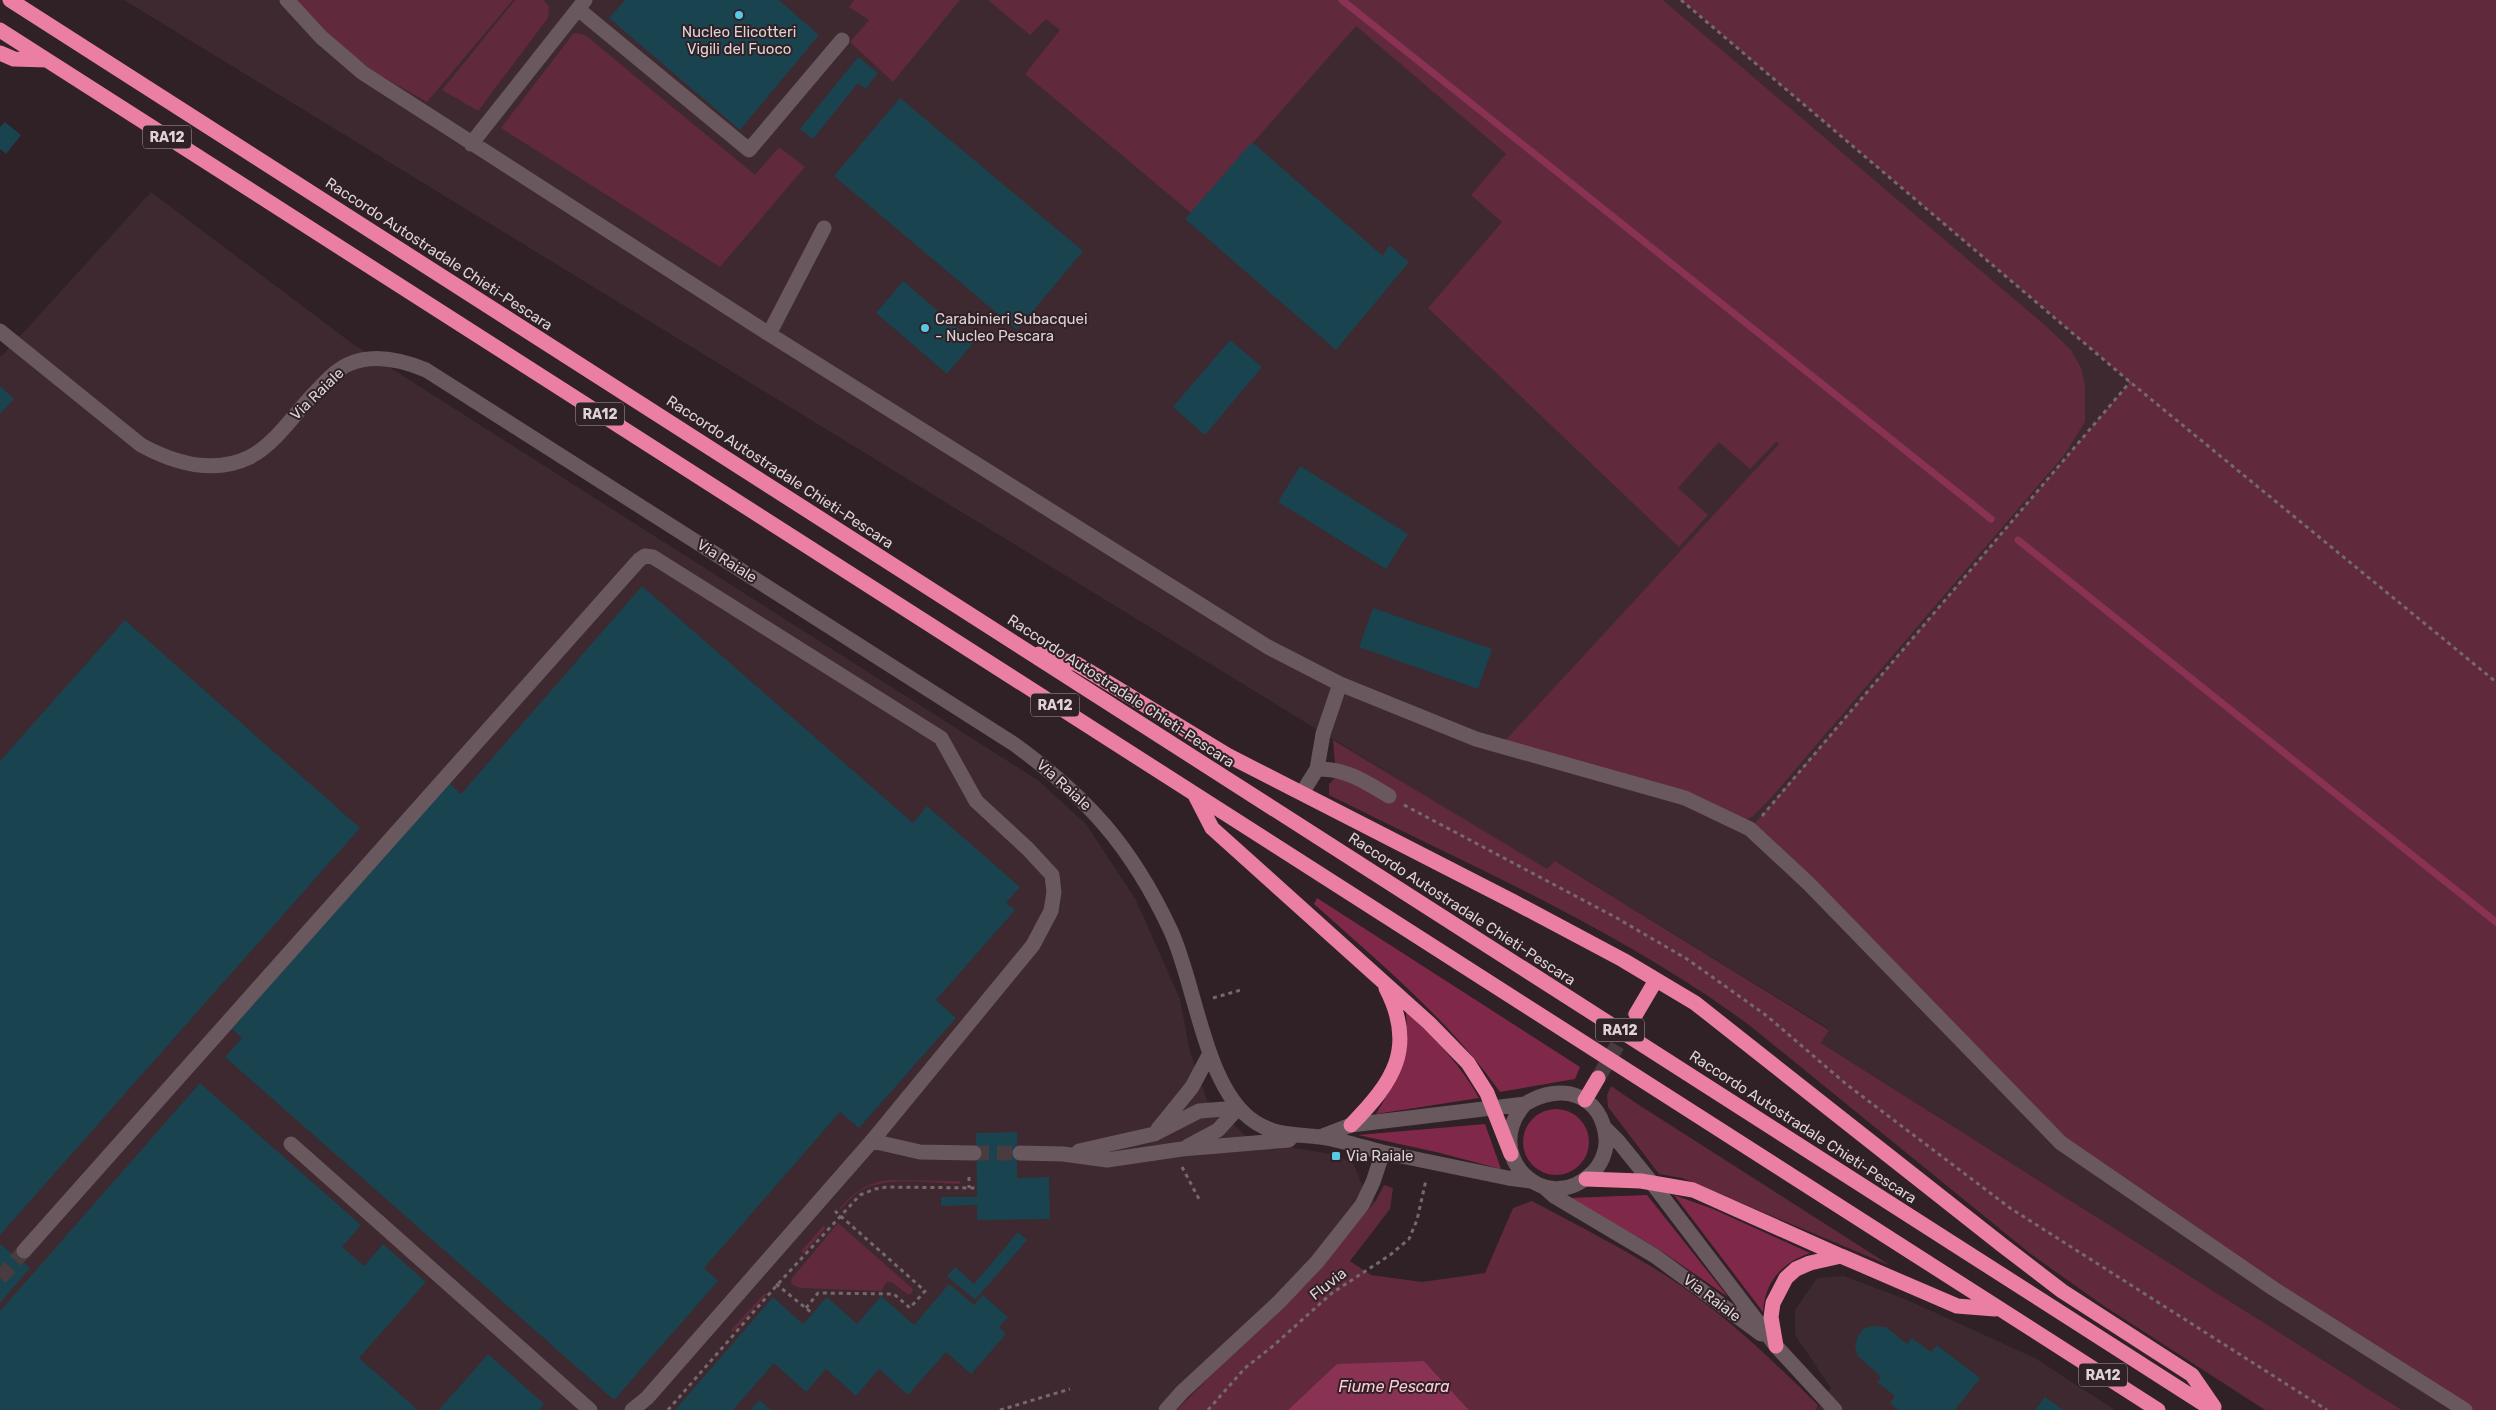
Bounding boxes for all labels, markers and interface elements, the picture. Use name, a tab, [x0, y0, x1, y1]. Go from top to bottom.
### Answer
marker: Nucleo Elicotteri Vigili del Fuoco	[733, 9, 745, 21]
place label: Nucleo Elicotteri Vigili del Fuoco	[682, 23, 796, 58]
road number: RA12	[143, 125, 191, 148]
street label: Raccordo Autostradale Chieti-Pescara	[322, 174, 556, 334]
place label: Carabinieri Subacquei - Nucleo Pescara	[935, 310, 1088, 345]
marker: Carabinieri Subacquei - Nucleo Pescara	[919, 322, 931, 334]
street label: Via Raiale	[286, 364, 348, 424]
street label: Raccordo Autostradale Chieti-Pescara	[663, 392, 897, 552]
road number: RA12	[576, 402, 624, 426]
street label: Via Raiale	[694, 535, 760, 587]
street label: Raccordo Autostradale Chieti-Pescara	[1004, 611, 1238, 771]
road number: RA12	[1031, 694, 1079, 716]
street label: Via Raiale	[1033, 756, 1095, 814]
street label: Raccordo Autostradale Chieti-Pescara	[1345, 829, 1579, 989]
road number: RA12	[1596, 1018, 1644, 1042]
street label: Raccordo Autostradale Chieti-Pescara	[1686, 1047, 1920, 1207]
place label: Via Raiale	[1346, 1147, 1413, 1165]
marker: Via Raiale	[1330, 1150, 1342, 1162]
street label: Fluvia	[1306, 1264, 1350, 1304]
street label: Via Raiale	[1680, 1271, 1744, 1325]
road number: RA12	[2079, 1364, 2127, 1386]
water label: Fiume Pescara	[1338, 1377, 1450, 1396]

